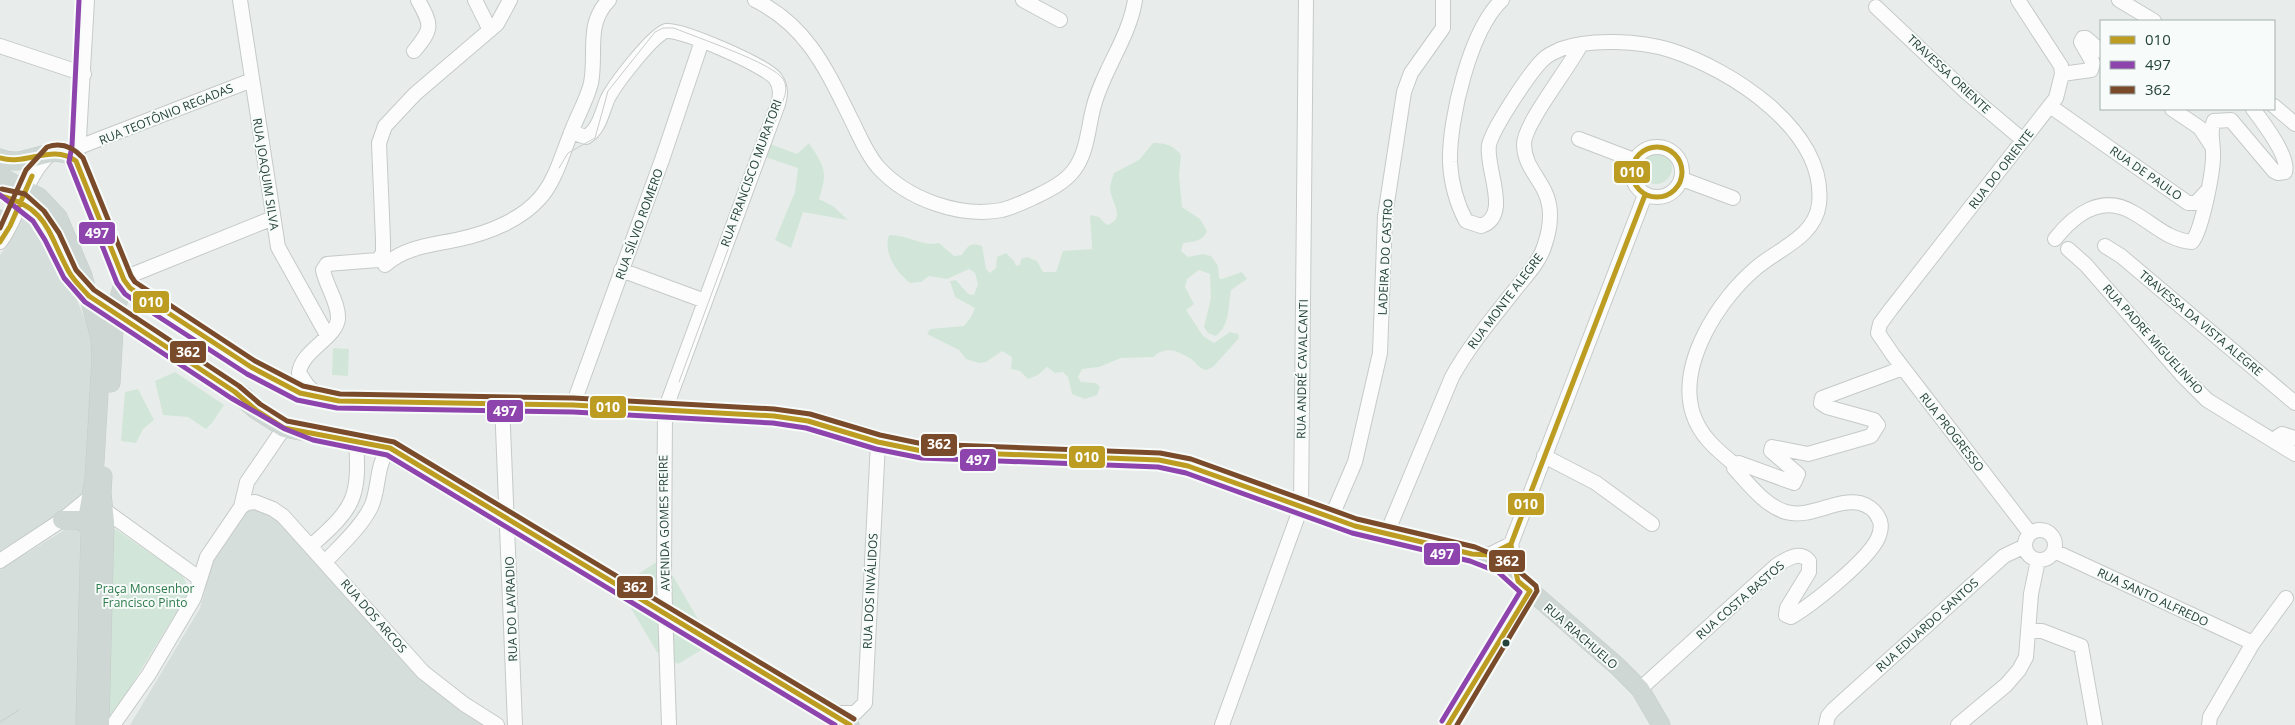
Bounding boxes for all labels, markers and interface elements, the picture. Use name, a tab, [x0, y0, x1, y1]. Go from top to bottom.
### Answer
legend	[2100, 20, 2275, 110]
text: 010	[2145, 29, 2171, 49]
street label: TRAVESSA ORIENTE	[1904, 31, 1994, 117]
text: 497	[2145, 54, 2171, 74]
street label: RUA TEOTÔNIO REGADAS	[96, 79, 236, 149]
text: 362	[2145, 79, 2171, 99]
street label: RUA FRANCISCO MURATORI	[716, 97, 786, 249]
street label: RUA JOAQUIM SILVA	[249, 117, 283, 232]
street label: RUA DO ORIENTE	[1964, 126, 2038, 212]
street label: RUA DE PAULO	[2107, 142, 2185, 204]
line badge: 010	[1613, 160, 1651, 184]
text: 010	[1620, 162, 1644, 181]
street label: RUA SÍLVIO ROMERO	[611, 166, 667, 282]
street label: LADEIRA DO CASTRO	[1373, 198, 1397, 316]
line badge: 497	[78, 221, 116, 245]
text: 497	[85, 223, 109, 242]
street label: RUA MONTE ALEGRE	[1463, 250, 1547, 352]
street label: TRAVESSA DA VISTA ALEGRE	[2136, 266, 2266, 380]
street label: RUA PADRE MIGUELINHO	[2099, 280, 2207, 398]
line badge: 010	[132, 290, 170, 314]
text: 010	[139, 292, 163, 311]
street label: RUA ANDRÉ CAVALCANTI	[1292, 299, 1312, 439]
line badge: 362	[169, 340, 207, 364]
text: 362	[176, 342, 200, 361]
street label: RUA PROGRESSO	[1916, 389, 1988, 475]
line badge: 010	[589, 395, 627, 419]
text: 010	[596, 397, 620, 416]
line badge: 497	[486, 399, 524, 423]
text: 497	[493, 401, 517, 420]
line badge: 362	[920, 433, 958, 457]
text: 362	[927, 434, 951, 453]
line badge: 010	[1068, 445, 1106, 469]
text: 010	[1075, 447, 1099, 466]
line badge: 497	[959, 448, 997, 472]
text: 497	[966, 450, 990, 469]
street label: AVENIDA GOMES FREIRE	[654, 455, 674, 591]
line badge: 010	[1507, 492, 1545, 516]
text: 010	[1514, 494, 1538, 513]
street label: RUA DOS INVÁLIDOS	[858, 533, 882, 649]
line badge: 497	[1423, 542, 1461, 566]
text: 497	[1430, 544, 1454, 563]
line badge: 362	[1488, 549, 1526, 573]
text: 362	[1495, 551, 1519, 570]
street label: RUA DO LAVRADIO	[501, 556, 521, 662]
street label: RUA COSTA BASTOS	[1692, 557, 1788, 643]
street label: RUA SANTO ALFREDO	[2094, 564, 2212, 630]
street label: RUA EDUARDO SANTOS	[1872, 574, 1982, 676]
street label: RUA DOS ARCOS	[337, 575, 411, 657]
line badge: 362	[616, 575, 654, 599]
text: 362	[623, 577, 647, 596]
park label: Praça Monsenhor Francisco Pinto	[96, 580, 195, 611]
street label: RUA RIACHUELO	[1540, 599, 1622, 673]
unlabelled marker	[1501, 638, 1511, 648]

